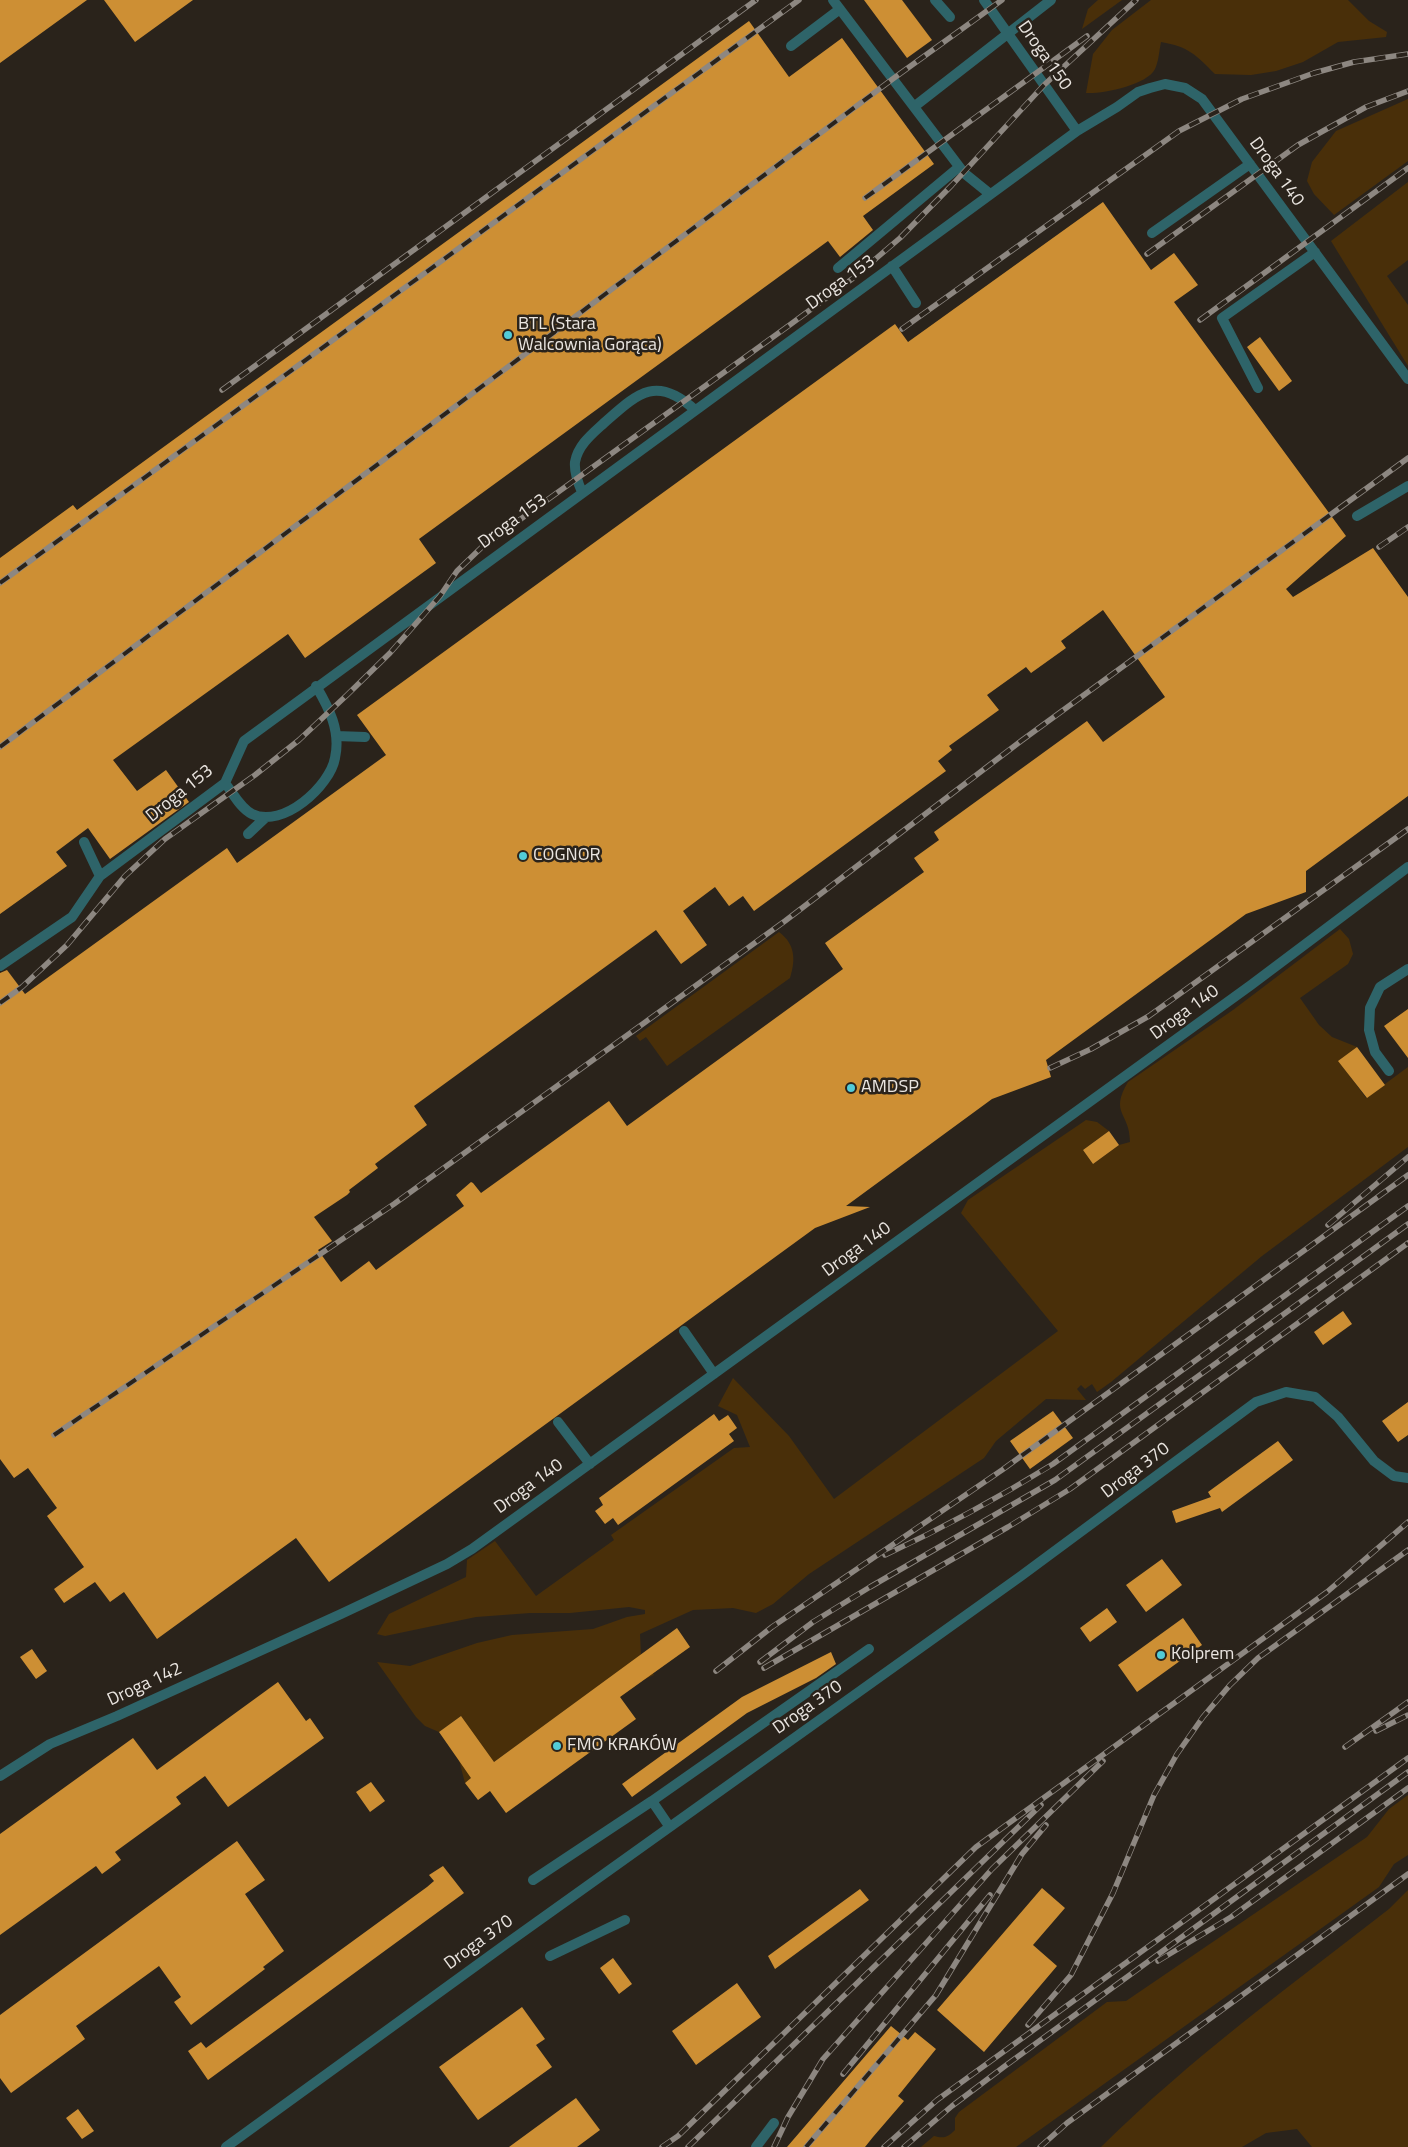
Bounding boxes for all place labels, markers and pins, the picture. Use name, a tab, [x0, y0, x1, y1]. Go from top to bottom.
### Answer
place label: BTL (Stara Walcownia Gorąca)	[518, 314, 662, 356]
marker: BTL (Stara Walcownia Gorąca)	[502, 329, 514, 341]
place label: COGNOR	[533, 845, 601, 867]
marker: COGNOR	[517, 850, 529, 862]
place label: AMDSP	[861, 1077, 919, 1099]
marker: AMDSP	[845, 1082, 857, 1094]
place label: Kolprem	[1171, 1644, 1234, 1666]
marker: Kolprem	[1155, 1649, 1167, 1661]
place label: FMO KRAKÓW	[567, 1735, 677, 1757]
marker: FMO KRAKÓW	[551, 1740, 563, 1752]

